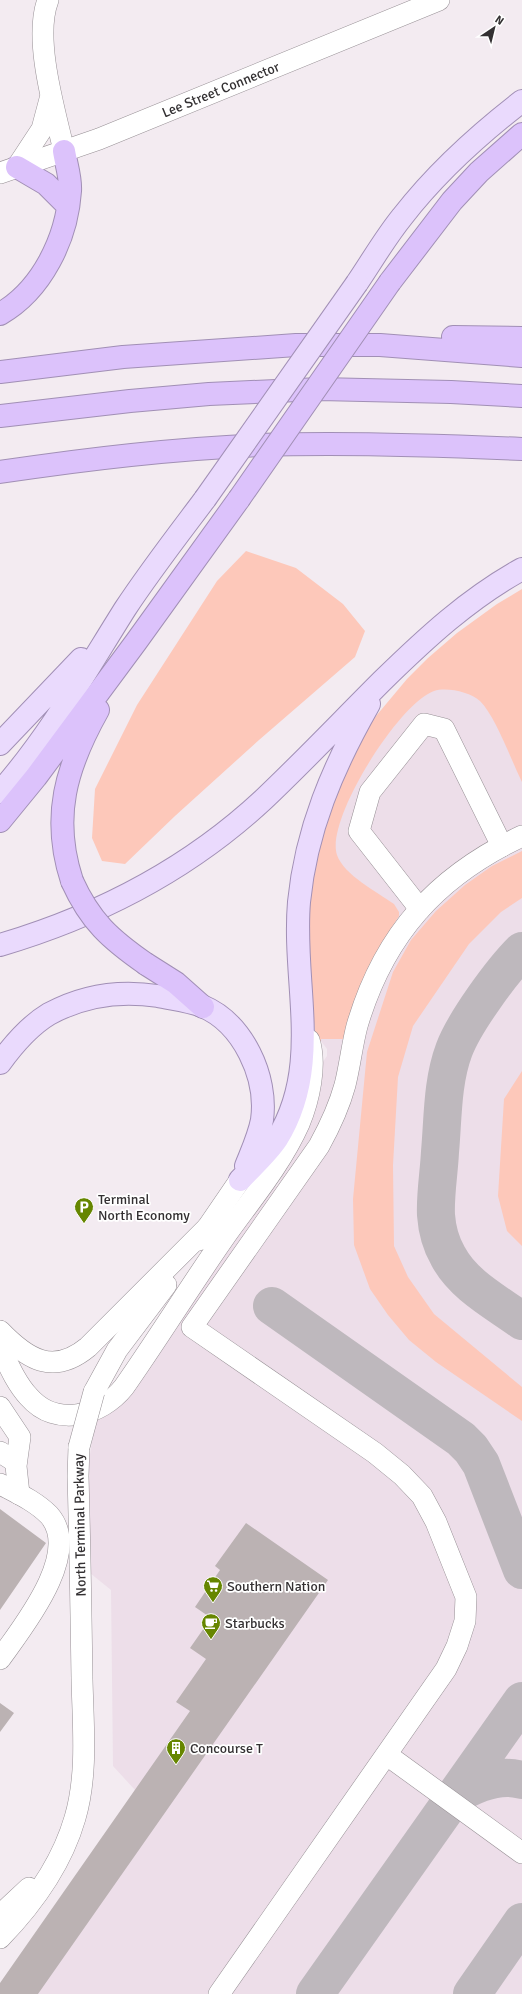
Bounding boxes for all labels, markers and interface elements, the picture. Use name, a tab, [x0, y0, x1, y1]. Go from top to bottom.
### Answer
north arrow	[474, 8, 514, 48]
text: N	[493, 13, 506, 28]
street label: Lee Street Connector	[159, 57, 283, 121]
place label: Terminal North Economy	[98, 1191, 190, 1224]
parking icon: Terminal North Economy	[73, 1196, 95, 1224]
street label: North Terminal Parkway	[70, 1453, 90, 1597]
supermarket icon: Southern Nation	[202, 1575, 224, 1603]
place label: Southern Nation	[227, 1578, 325, 1595]
cafe icon: Starbucks	[200, 1612, 222, 1640]
place label: Starbucks	[225, 1615, 285, 1632]
building icon: Concourse T	[165, 1737, 187, 1765]
place label: Concourse T	[190, 1740, 263, 1757]

